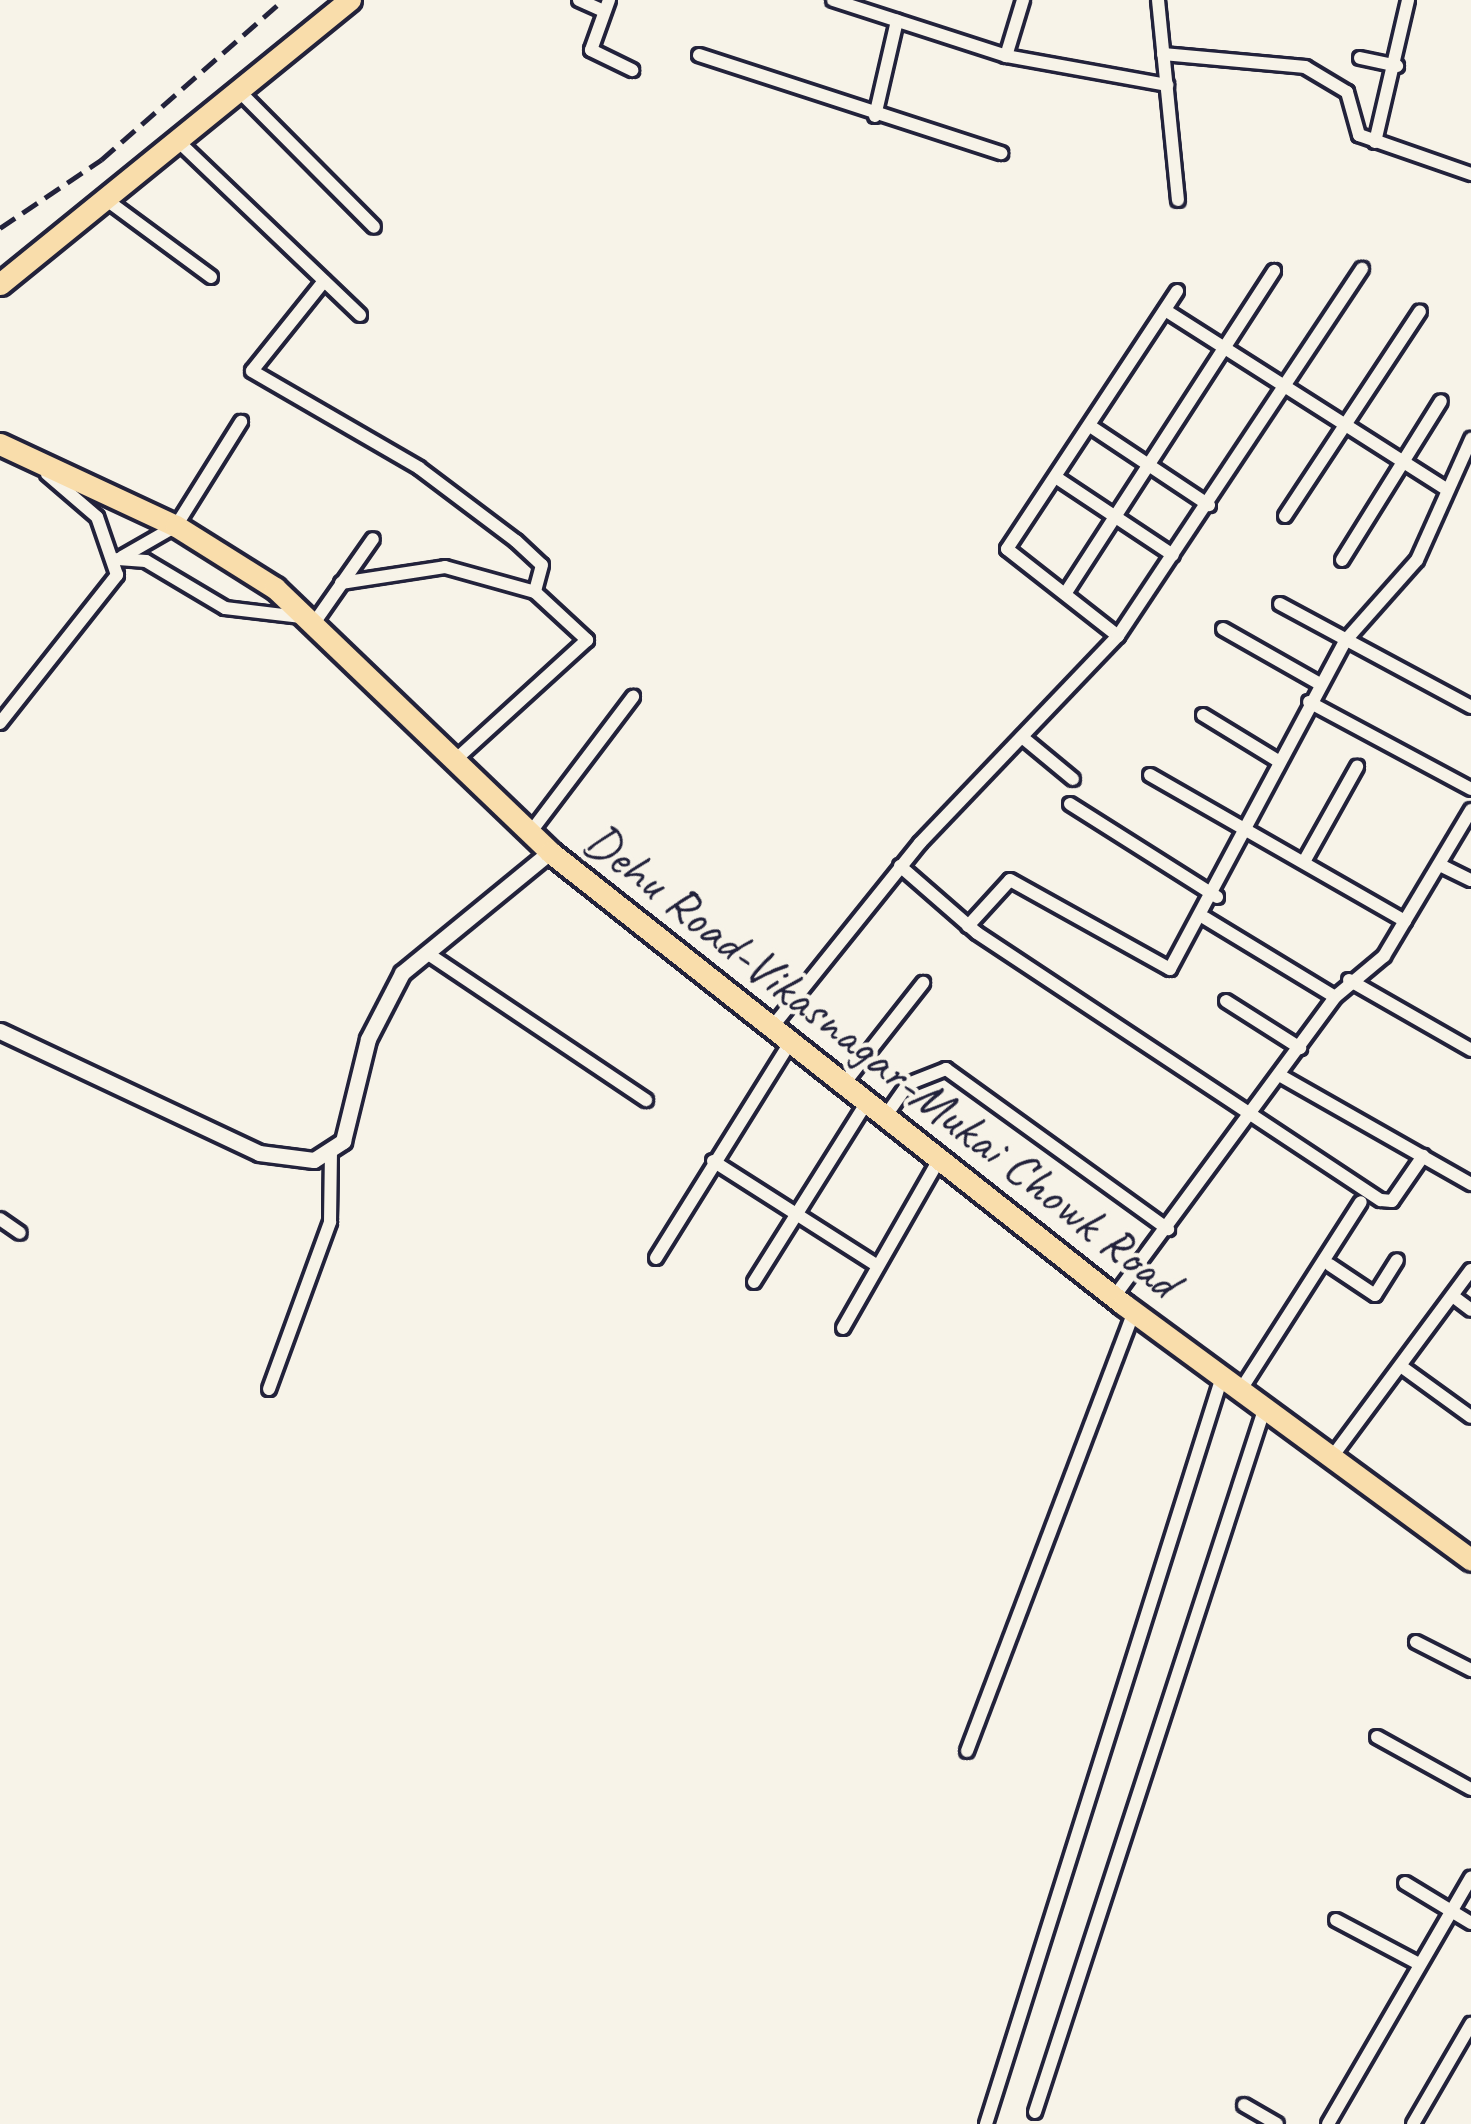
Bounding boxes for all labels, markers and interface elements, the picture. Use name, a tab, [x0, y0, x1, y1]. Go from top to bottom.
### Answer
street label: Dehu Road-Vikasnagar-Mukai Chowk Road	[572, 809, 1192, 1311]

